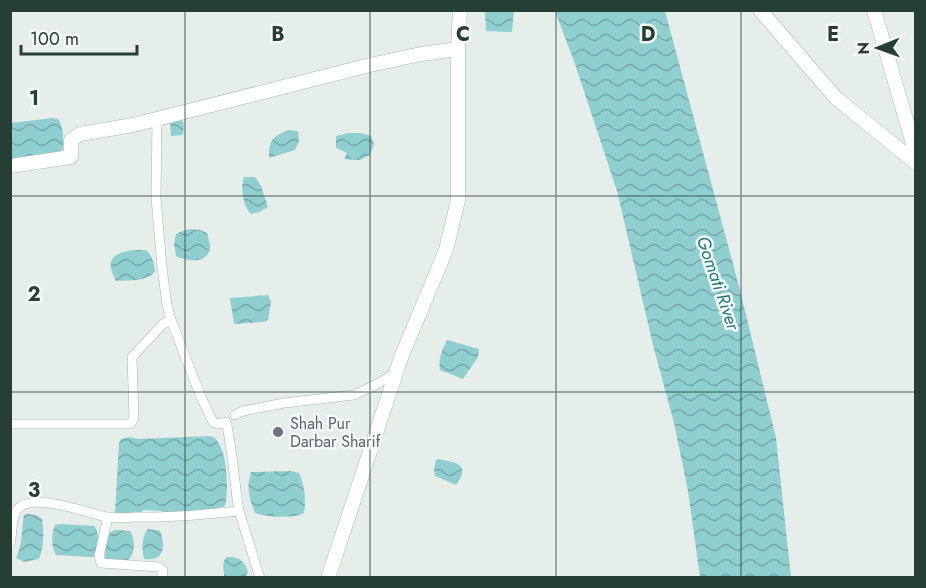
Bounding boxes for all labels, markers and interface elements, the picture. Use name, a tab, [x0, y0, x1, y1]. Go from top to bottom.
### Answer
scale bar	[21, 18, 136, 56]
north arrow	[848, 18, 908, 78]
text: B	[271, 20, 285, 49]
text: C	[456, 20, 470, 49]
text: D	[641, 20, 655, 49]
text: E	[827, 20, 839, 49]
text: 100 m	[30, 26, 79, 52]
text: N	[852, 42, 875, 55]
text: 1	[29, 84, 39, 113]
water label: Gomati River	[690, 233, 746, 334]
text: 2	[27, 280, 41, 309]
place label: Shah Pur Darbar Sharif	[290, 412, 381, 453]
marker: Shah Pur Darbar Sharif	[271, 425, 285, 439]
text: 3	[28, 476, 40, 505]

